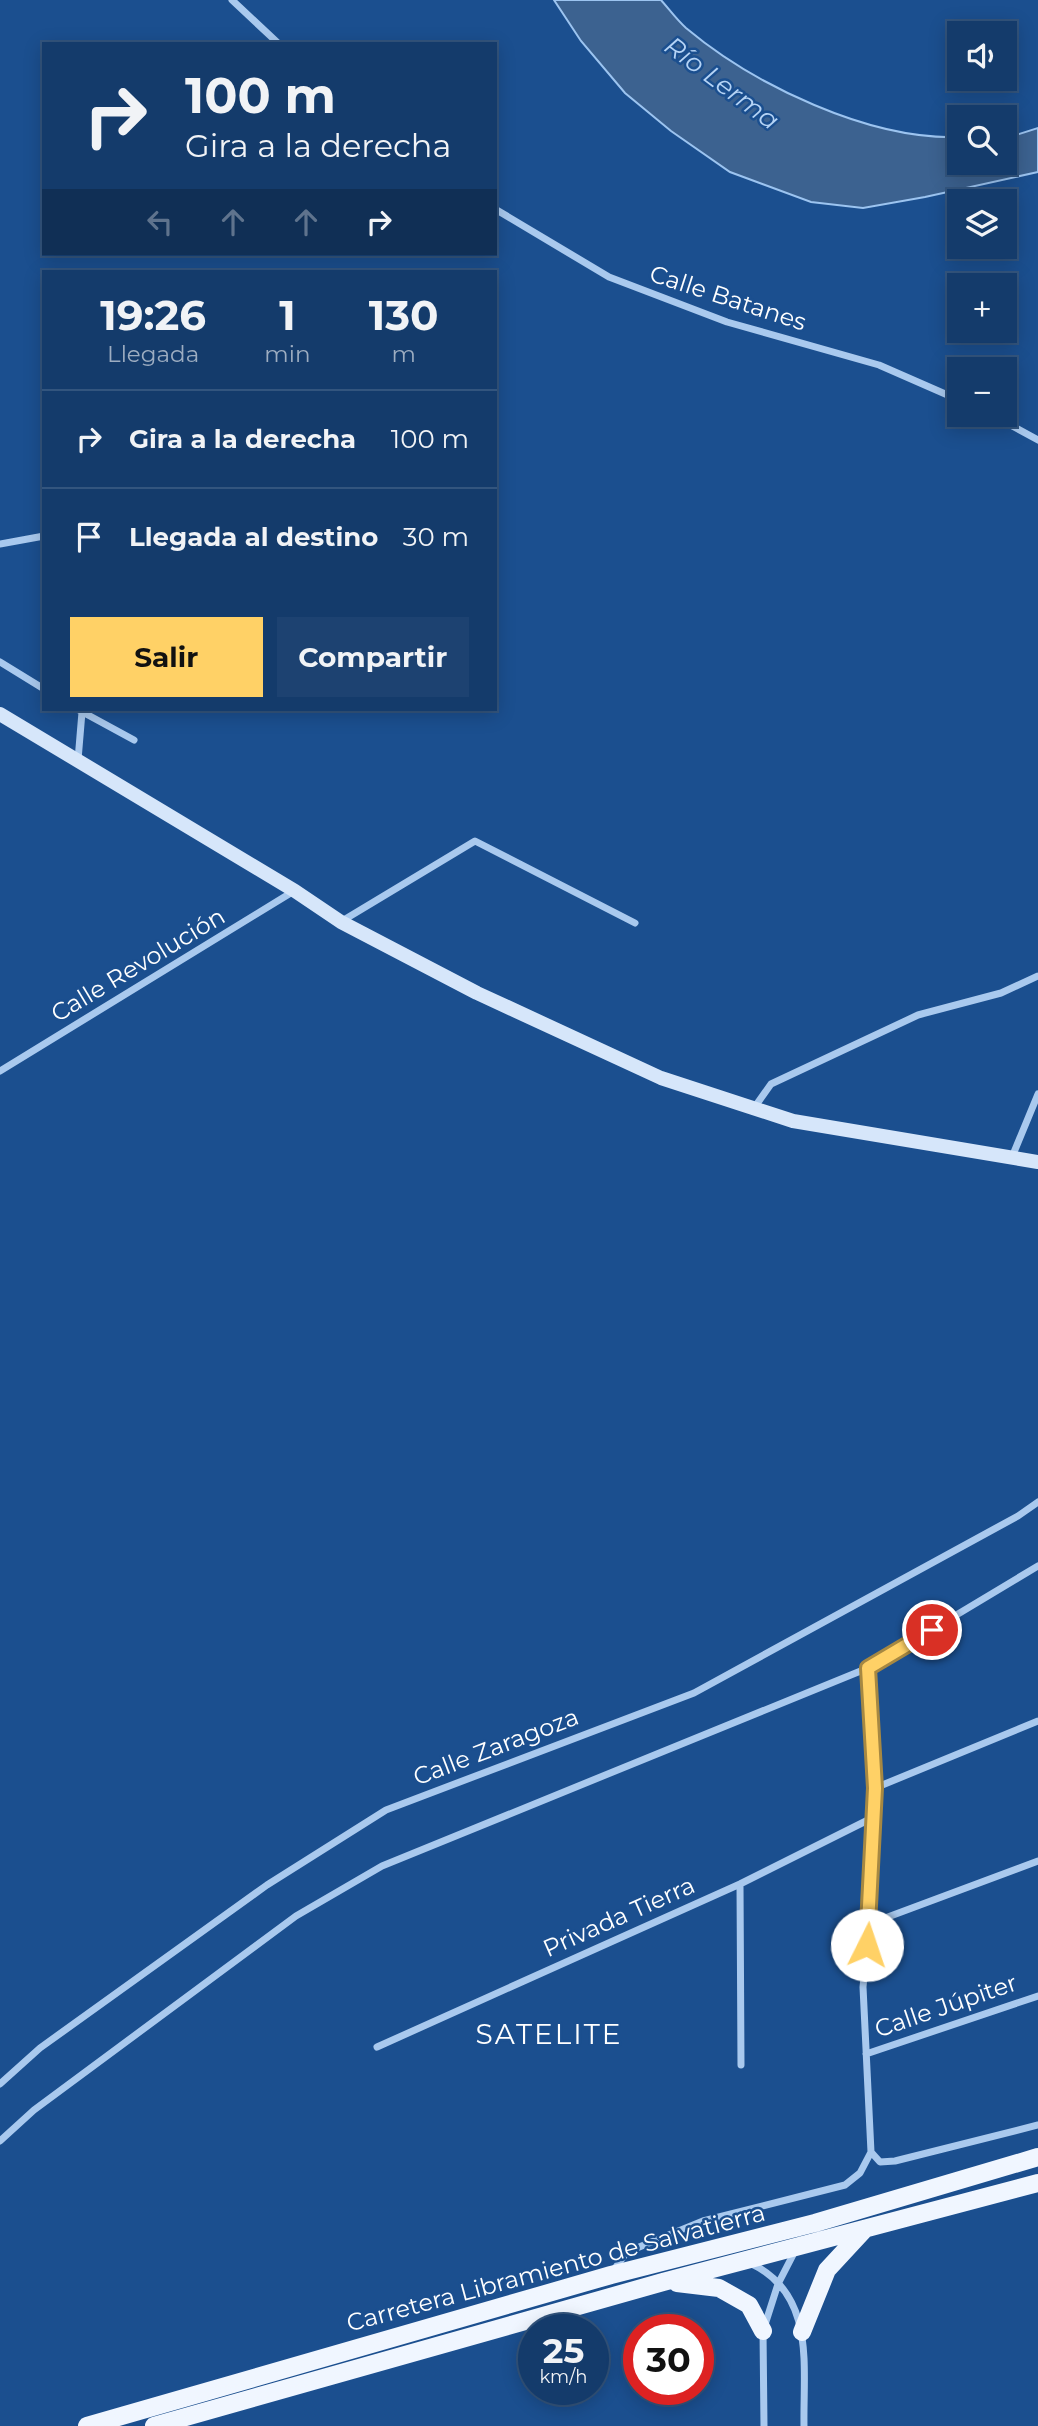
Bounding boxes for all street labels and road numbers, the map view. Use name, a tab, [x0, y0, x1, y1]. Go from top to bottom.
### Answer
street label: Calle Batanes	[646, 259, 810, 336]
street label: Calle Revolución	[46, 901, 230, 1028]
street label: Calle Zaragoza	[409, 1702, 583, 1791]
street label: Privada Tierra	[538, 1870, 699, 1963]
street label: Calle Júpiter	[871, 1968, 1021, 2043]
street label: Carretera Libramiento de Salvatierra	[343, 2198, 768, 2337]

